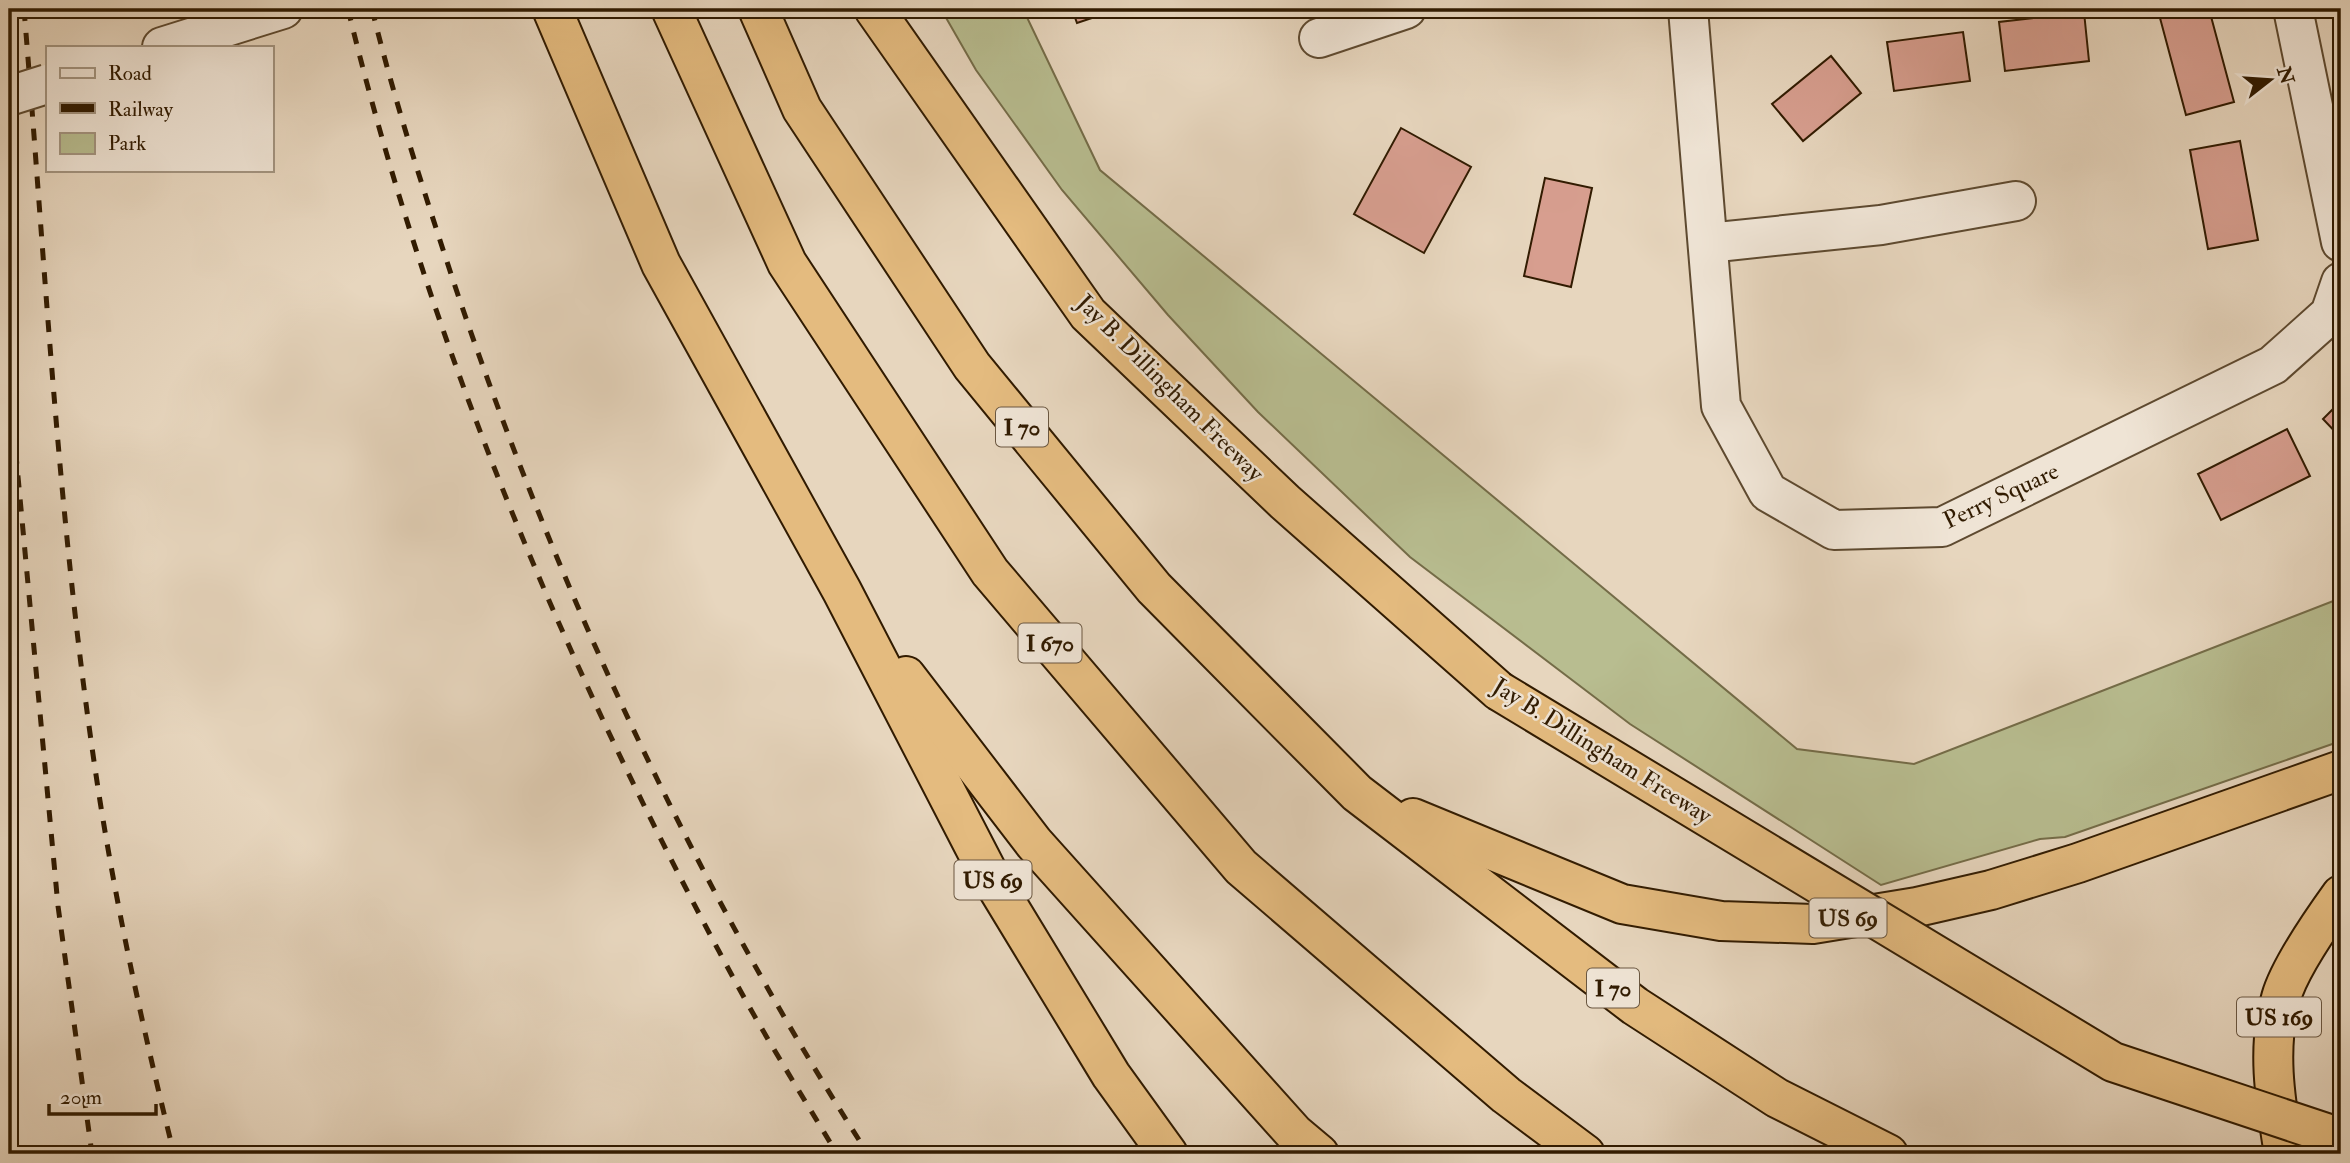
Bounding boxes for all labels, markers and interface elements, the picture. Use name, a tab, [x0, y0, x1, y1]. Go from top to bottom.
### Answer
legend	[46, 46, 273, 172]
north arrow	[2234, 46, 2304, 116]
text: Road	[108, 60, 153, 87]
text: N	[2271, 63, 2300, 88]
text: Railway	[108, 96, 174, 123]
text: Park	[108, 130, 146, 157]
street label: Jay B. Dillingham Freeway	[1069, 287, 1271, 489]
road number: I 70	[996, 408, 1048, 446]
street label: Perry Square	[1938, 456, 2064, 536]
road number: I 670	[1018, 624, 1082, 663]
street label: Jay B. Dillingham Freeway	[1486, 670, 1718, 831]
road number: US 69	[954, 860, 1032, 900]
road number: US 69	[1810, 898, 1886, 937]
road number: I 70	[1587, 968, 1639, 1007]
road number: US 169	[2237, 998, 2321, 1036]
scale bar	[49, 1072, 156, 1116]
text: 20 m	[60, 1084, 102, 1111]

